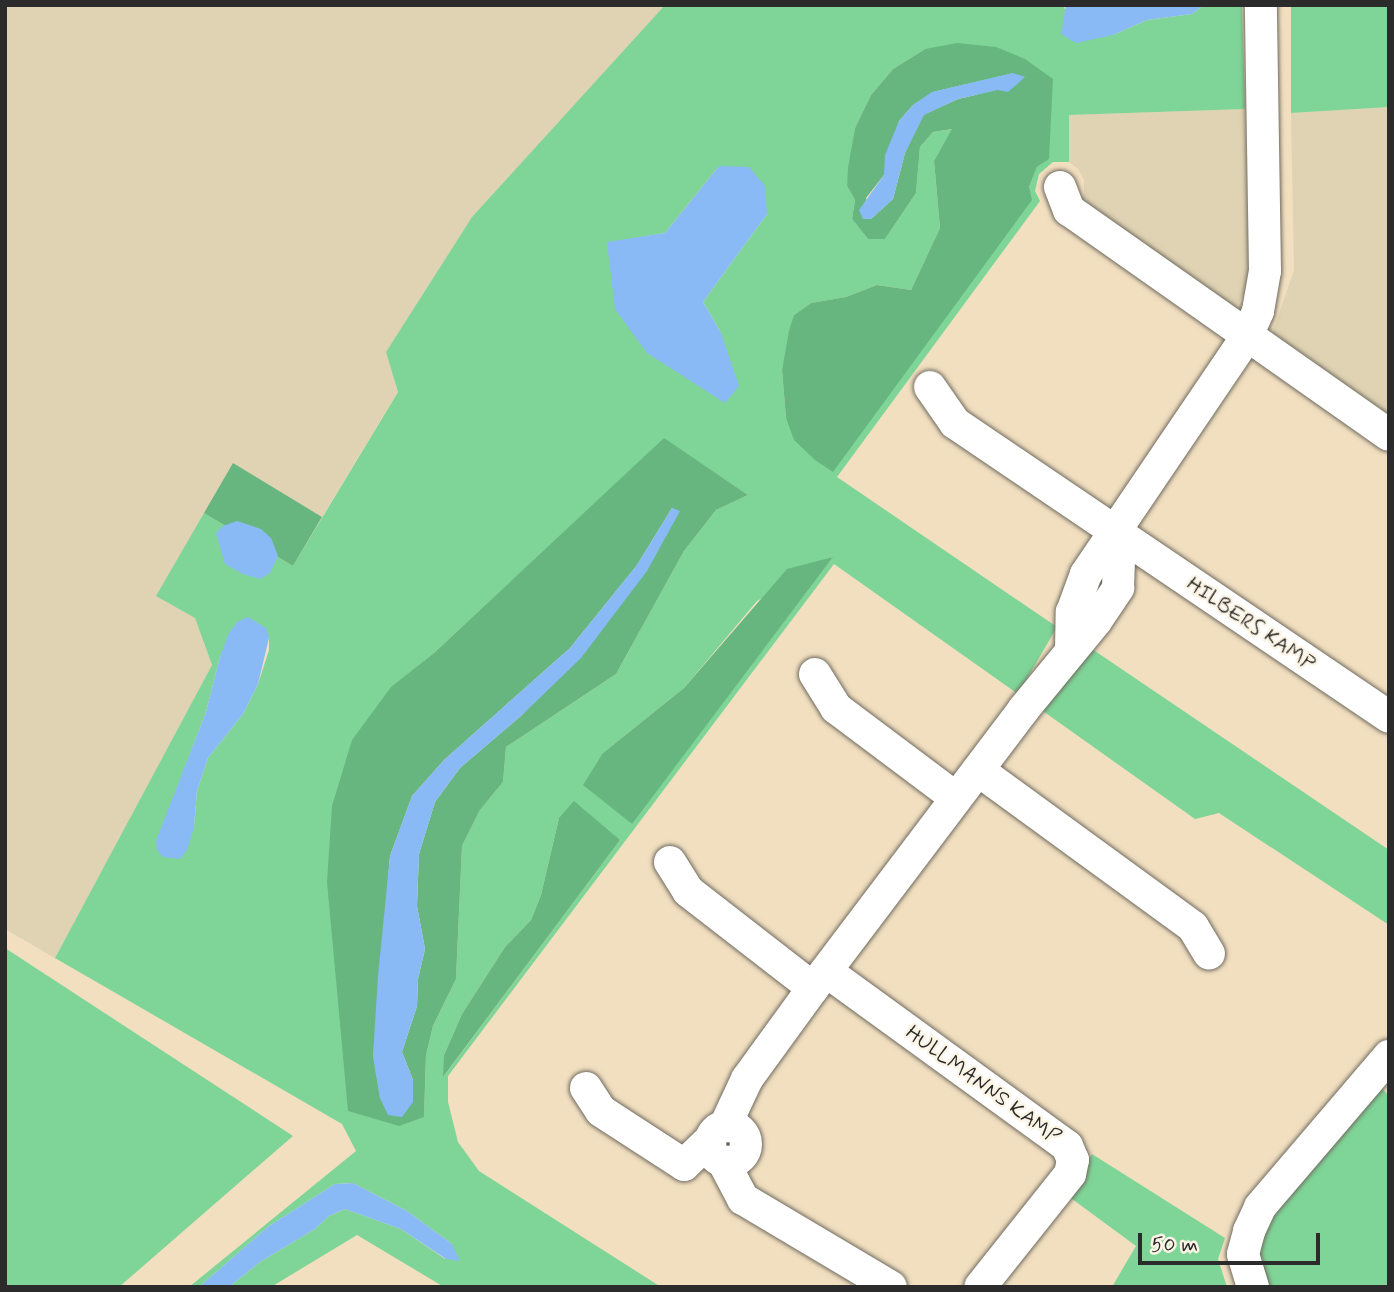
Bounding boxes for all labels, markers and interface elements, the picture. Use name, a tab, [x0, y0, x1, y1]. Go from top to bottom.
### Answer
street label: HILBERS KAMP	[1180, 570, 1322, 678]
street label: HULLMANNS KAMP	[899, 1019, 1067, 1151]
scale bar	[1142, 1218, 1324, 1262]
text: 50 m	[1151, 1231, 1198, 1259]

